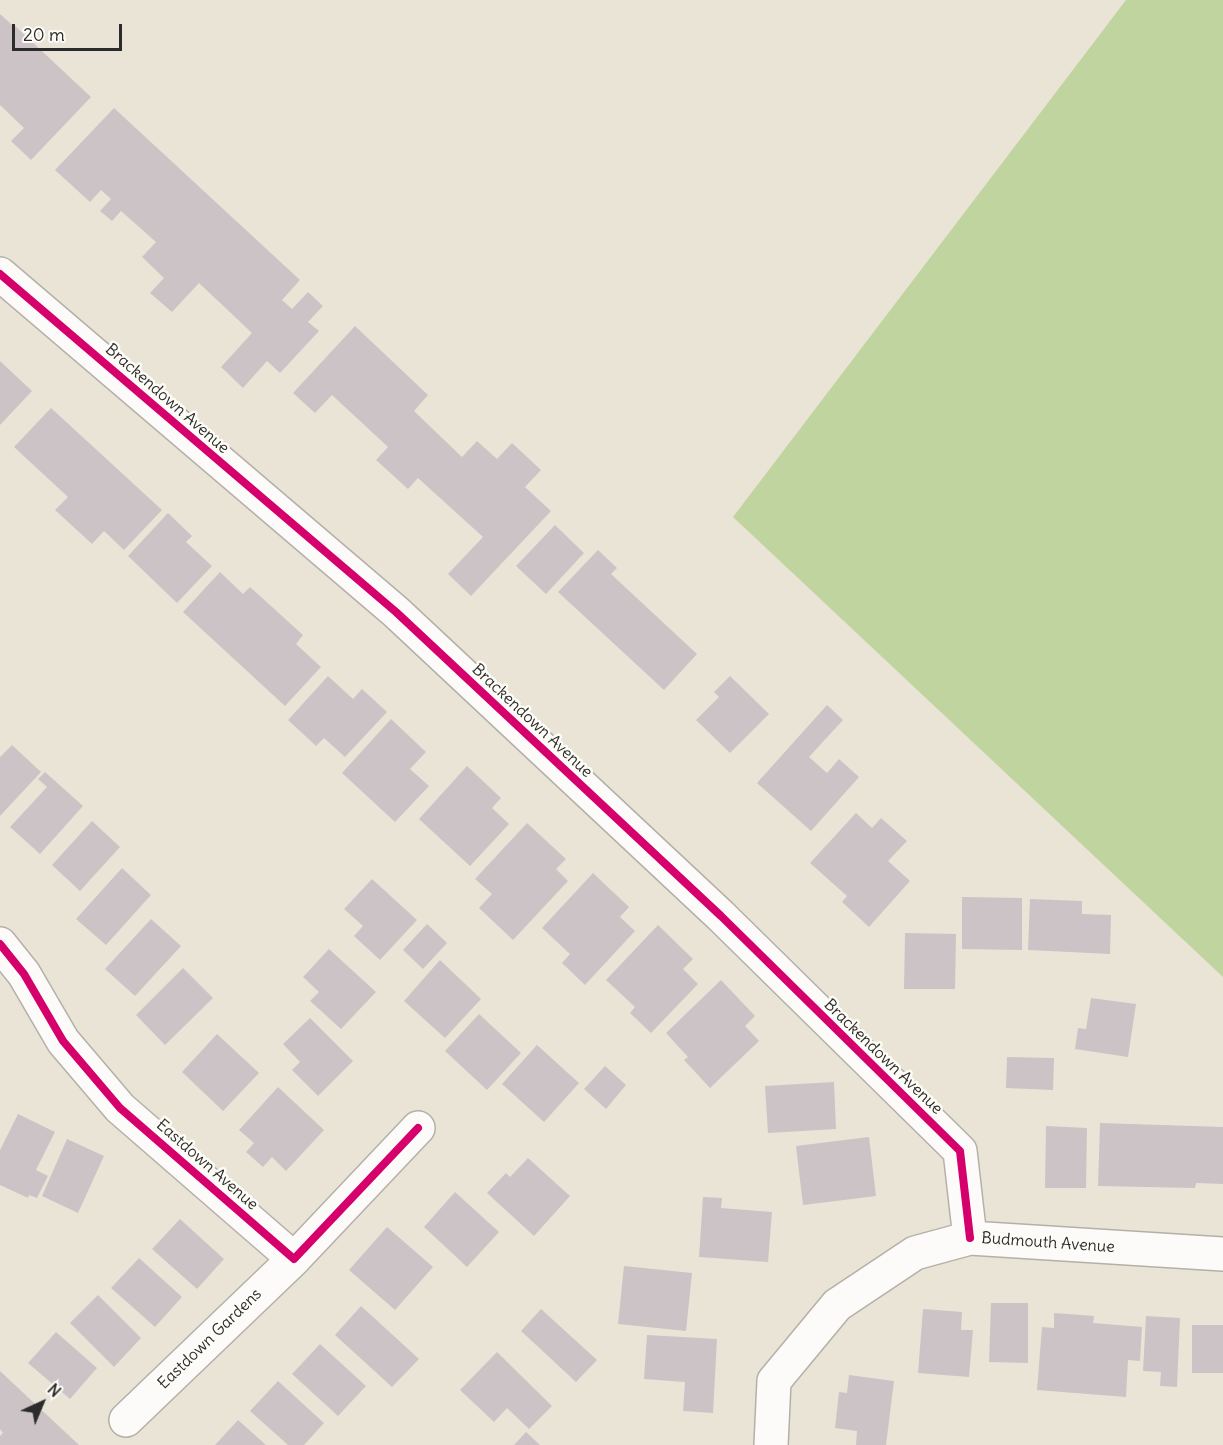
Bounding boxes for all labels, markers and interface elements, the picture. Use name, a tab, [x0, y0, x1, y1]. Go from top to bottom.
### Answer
scale bar	[15, 12, 124, 50]
text: 20 m	[23, 23, 65, 46]
street label: Brackendown Avenue	[101, 340, 233, 458]
street label: Brackendown Avenue	[468, 660, 596, 782]
street label: Brackendown Avenue	[820, 995, 946, 1119]
street label: Eastdown Avenue	[152, 1116, 262, 1214]
street label: Budmouth Avenue	[981, 1229, 1115, 1257]
street label: Eastdown Gardens	[154, 1285, 266, 1393]
north arrow	[12, 1373, 72, 1433]
text: N	[44, 1379, 65, 1401]

